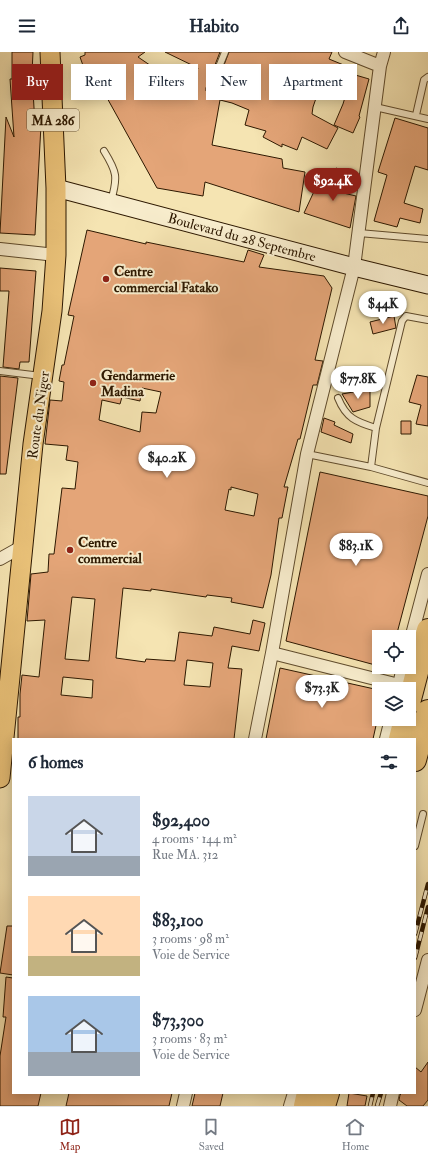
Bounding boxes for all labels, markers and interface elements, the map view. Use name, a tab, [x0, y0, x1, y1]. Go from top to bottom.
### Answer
icon: menu	[16, 15, 38, 37]
text: Habito	[189, 15, 239, 38]
icon: share	[390, 15, 412, 37]
chip: Buy	[12, 64, 63, 100]
chip: Rent	[71, 64, 126, 100]
chip: Filters	[134, 64, 198, 100]
chip: New	[206, 64, 261, 100]
chip: Apartment	[269, 64, 357, 100]
road number: MA 286	[27, 109, 79, 131]
pin: $92.4K	[300, 168, 366, 202]
text: $92.4K	[313, 173, 353, 189]
street label: Boulevard du 28 Septembre	[166, 210, 318, 266]
place label: Centre commercial Fatako	[114, 263, 219, 296]
marker: Centre commercial Fatako	[101, 274, 111, 284]
pin: $44K	[359, 291, 407, 325]
text: $44K	[368, 296, 398, 312]
pin: $77.8K	[325, 366, 391, 400]
place label: Gendarmerie Madina	[100, 367, 175, 400]
street label: Route du Niger	[24, 369, 53, 460]
text: $77.8K	[340, 371, 376, 387]
marker: Gendarmerie Madina	[88, 378, 98, 388]
pin: $40.2K	[134, 445, 200, 479]
text: $40.2K	[147, 450, 187, 466]
pin: $83.1K	[323, 533, 389, 567]
place label: Centre commercial	[78, 534, 142, 567]
text: $83.1K	[339, 538, 373, 554]
marker: Centre commercial	[65, 545, 75, 555]
map controls	[372, 630, 416, 726]
button: locate	[372, 630, 416, 674]
pin: $73.3K	[289, 675, 355, 709]
text: $73.3K	[305, 680, 339, 696]
button: layers	[372, 682, 416, 726]
icon: filters	[378, 751, 400, 773]
text: 6 homes	[28, 752, 83, 773]
text: $92,400	[152, 810, 210, 831]
icon: home	[60, 812, 108, 860]
text: 4 rooms · 144 m²	[152, 831, 237, 847]
text: Rue MA. 312	[152, 847, 218, 863]
text: $83,100	[152, 910, 204, 931]
icon: home	[60, 912, 108, 960]
text: 3 rooms · 98 m²	[152, 931, 229, 947]
text: Voie de Service	[152, 947, 230, 963]
text: $73,300	[152, 1010, 204, 1031]
icon: home	[60, 1012, 108, 1060]
text: 3 rooms · 83 m²	[152, 1031, 227, 1047]
text: Voie de Service	[152, 1047, 230, 1063]
tab: Map	[59, 1116, 81, 1153]
tab: Saved	[199, 1116, 224, 1153]
tab: Home	[342, 1116, 369, 1153]

